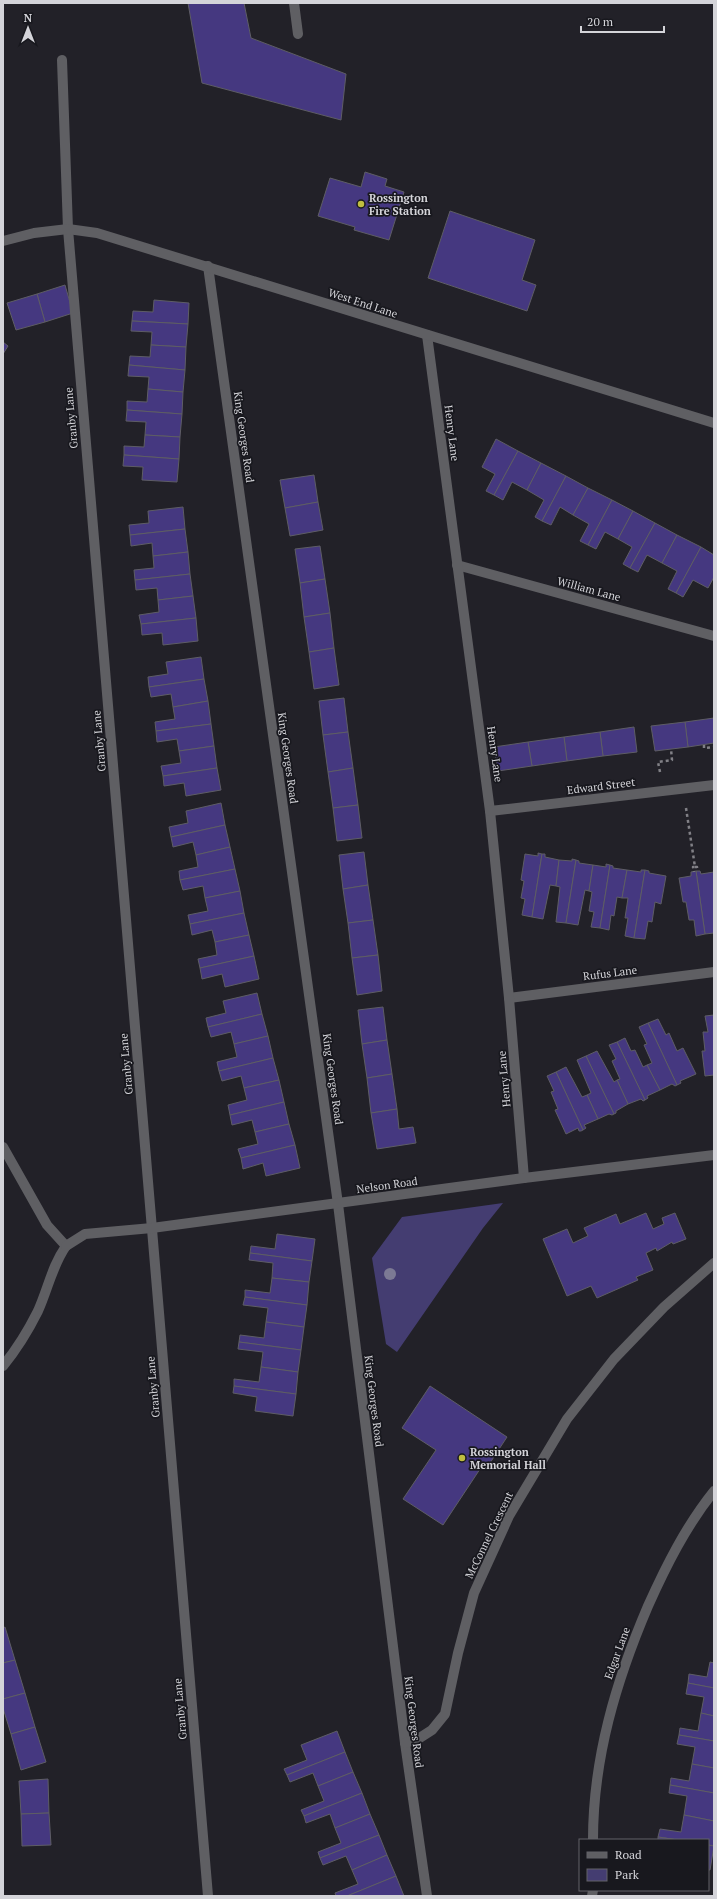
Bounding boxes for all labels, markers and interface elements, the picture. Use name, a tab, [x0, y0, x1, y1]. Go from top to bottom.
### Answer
north arrow	[8, 8, 48, 48]
scale bar	[581, 8, 664, 34]
text: N	[24, 11, 33, 25]
text: 20 m	[587, 14, 614, 29]
place label: Rossington Fire Station	[369, 191, 431, 218]
marker: Rossington Fire Station	[356, 199, 366, 209]
street label: West End Lane	[327, 285, 400, 321]
street label: Granby Lane	[61, 386, 81, 449]
street label: King Georges Road	[231, 390, 257, 484]
street label: Henry Lane	[442, 404, 462, 462]
street label: William Lane	[556, 574, 623, 604]
street label: Granby Lane	[89, 709, 109, 772]
street label: King Georges Road	[275, 711, 301, 805]
street label: Henry Lane	[484, 725, 506, 783]
street label: Edward Street	[566, 775, 636, 797]
street label: Rufus Lane	[582, 963, 638, 983]
street label: Granby Lane	[116, 1032, 136, 1095]
street label: King Georges Road	[320, 1032, 346, 1126]
street label: Henry Lane	[495, 1050, 513, 1108]
street label: Nelson Road	[356, 1174, 418, 1196]
street label: King Georges Road	[361, 1354, 387, 1448]
street label: Granby Lane	[143, 1355, 163, 1418]
place label: Rossington Memorial Hall	[470, 1445, 546, 1472]
marker: Rossington Memorial Hall	[457, 1453, 467, 1463]
street label: McConnel Crescent	[462, 1489, 516, 1581]
street label: Edgar Lane	[601, 1625, 633, 1681]
street label: King Georges Road	[401, 1675, 427, 1769]
street label: Granby Lane	[170, 1677, 190, 1740]
legend	[579, 1839, 709, 1891]
text: Road	[615, 1847, 642, 1862]
text: Park	[615, 1867, 640, 1882]

